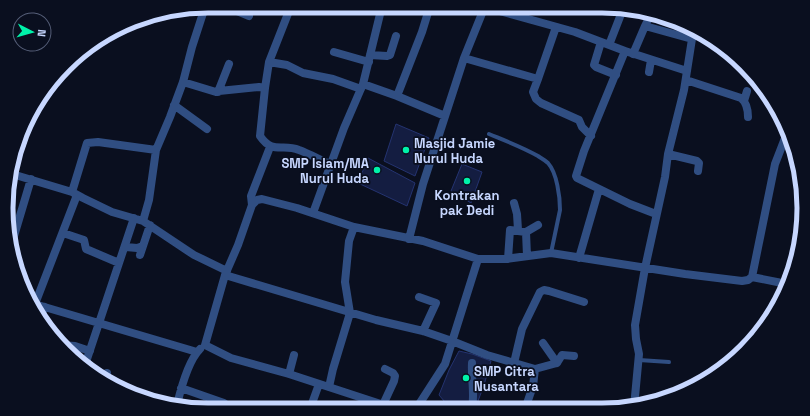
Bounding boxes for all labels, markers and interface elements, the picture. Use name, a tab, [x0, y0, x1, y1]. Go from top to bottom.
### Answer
north arrow	[12, 12, 52, 52]
text: N	[35, 29, 49, 37]
place label: Masjid Jamie Nurul Huda	[414, 135, 495, 167]
marker: Masjid Jamie Nurul Huda	[401, 145, 411, 155]
place label: SMP Islam/MA Nurul Huda	[281, 155, 370, 187]
marker: SMP Islam/MA Nurul Huda	[372, 165, 382, 175]
marker: Kontrakan pak Dedi	[462, 176, 472, 186]
place label: Kontrakan pak Dedi	[435, 187, 499, 219]
place label: SMP Citra Nusantara	[474, 363, 539, 395]
marker: SMP Citra Nusantara	[461, 373, 471, 383]

